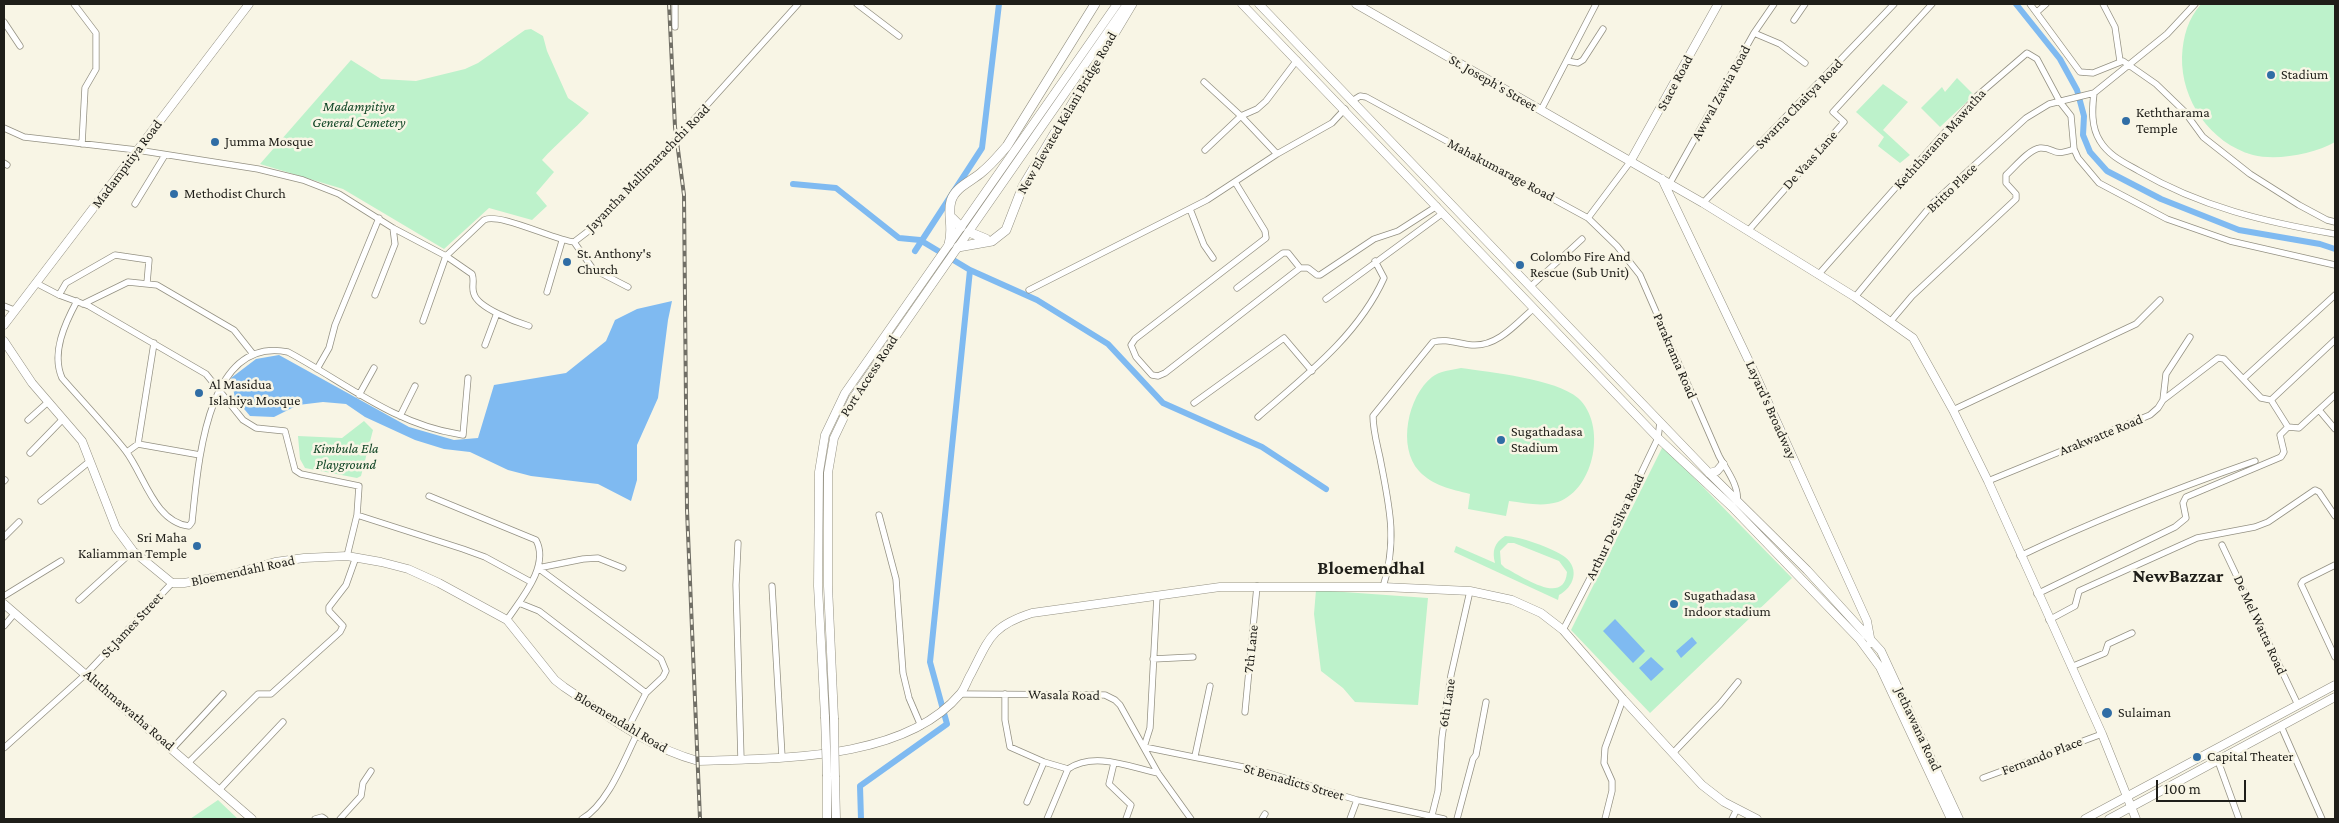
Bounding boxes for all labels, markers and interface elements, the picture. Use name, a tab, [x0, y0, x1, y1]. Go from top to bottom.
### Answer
street label: New Elevated Kelani Bridge Road	[1014, 29, 1120, 197]
street label: Awwal Zawia Road	[1688, 42, 1754, 144]
street label: St. Joseph's Street	[1446, 51, 1540, 115]
street label: Stace Road	[1653, 52, 1697, 114]
street label: Swarna Chaitya Road	[1752, 55, 1846, 153]
place label: Stadium	[2281, 67, 2328, 83]
marker: Stadium	[2265, 69, 2277, 81]
street label: Keththarama Mawatha	[1890, 85, 1990, 193]
park label: Madampitiya General Cemetery	[312, 99, 406, 132]
street label: Jayantha Mallimarachchi Road	[582, 101, 714, 235]
place label: Keththarama Temple	[2136, 105, 2210, 138]
marker: Keththarama Temple	[2120, 115, 2132, 127]
street label: Madampitiya Road	[88, 116, 166, 212]
street label: De Vaas Lane	[1779, 127, 1841, 193]
place label: Jumma Mosque	[225, 134, 313, 150]
street label: Mahakumarage Road	[1445, 135, 1557, 205]
marker: Jumma Mosque	[209, 136, 221, 148]
street label: Britto Place	[1923, 160, 1981, 216]
place label: Methodist Church	[184, 186, 286, 202]
marker: Methodist Church	[168, 188, 180, 200]
place label: St. Anthony's Church	[577, 246, 651, 278]
place label: Colombo Fire And Rescue (Sub Unit)	[1530, 249, 1631, 282]
marker: St. Anthony's Church	[561, 256, 573, 268]
marker: Colombo Fire And Rescue (Sub Unit)	[1514, 259, 1526, 271]
street label: Parakrama Road	[1649, 311, 1701, 401]
street label: Port Access Road	[836, 332, 902, 420]
street label: Layard's Broadway	[1742, 358, 1800, 462]
place label: Al Masidua Islahiya Mosque	[209, 377, 300, 410]
marker: Al Masidua Islahiya Mosque	[193, 387, 205, 399]
street label: Arakwatte Road	[2057, 411, 2145, 459]
place label: Sugathadasa Stadium	[1511, 424, 1583, 457]
marker: Sugathadasa Stadium	[1495, 434, 1507, 446]
park label: Kimbula Ela Playground	[313, 441, 379, 474]
street label: Arthur De Silva Road	[1582, 471, 1648, 583]
place label: Sri Maha Kaliamman Temple	[78, 530, 187, 562]
marker: Sri Maha Kaliamman Temple	[191, 540, 203, 552]
street label: Bloemendahl Road	[190, 552, 296, 590]
district label: Bloemendhal	[1317, 557, 1425, 579]
district label: NewBazzar	[2132, 565, 2224, 587]
street label: De Mel Watta Road	[2230, 573, 2290, 677]
place label: Sugathadasa Indoor stadium	[1684, 588, 1771, 620]
street label: St.James Street	[97, 589, 167, 661]
marker: Sugathadasa Indoor stadium	[1668, 598, 1680, 610]
street label: 7th Lane	[1240, 624, 1262, 674]
street label: Aluthmawatha Road	[80, 666, 178, 754]
street label: 6th Lane	[1435, 678, 1459, 728]
street label: Jethawana Road	[1891, 684, 1945, 774]
street label: Wasala Road	[1028, 686, 1100, 704]
street label: Bloemendahl Road	[571, 688, 671, 756]
place label: Sulaiman	[2118, 705, 2171, 721]
marker: Sulaiman	[2100, 706, 2114, 720]
street label: Fernando Place	[1999, 733, 2085, 779]
place label: Capital Theater	[2207, 749, 2293, 765]
marker: Capital Theater	[2191, 751, 2203, 763]
street label: St Benadicts Street	[1242, 760, 1346, 804]
scale bar	[2159, 770, 2249, 802]
text: 100 m	[2164, 781, 2201, 797]

